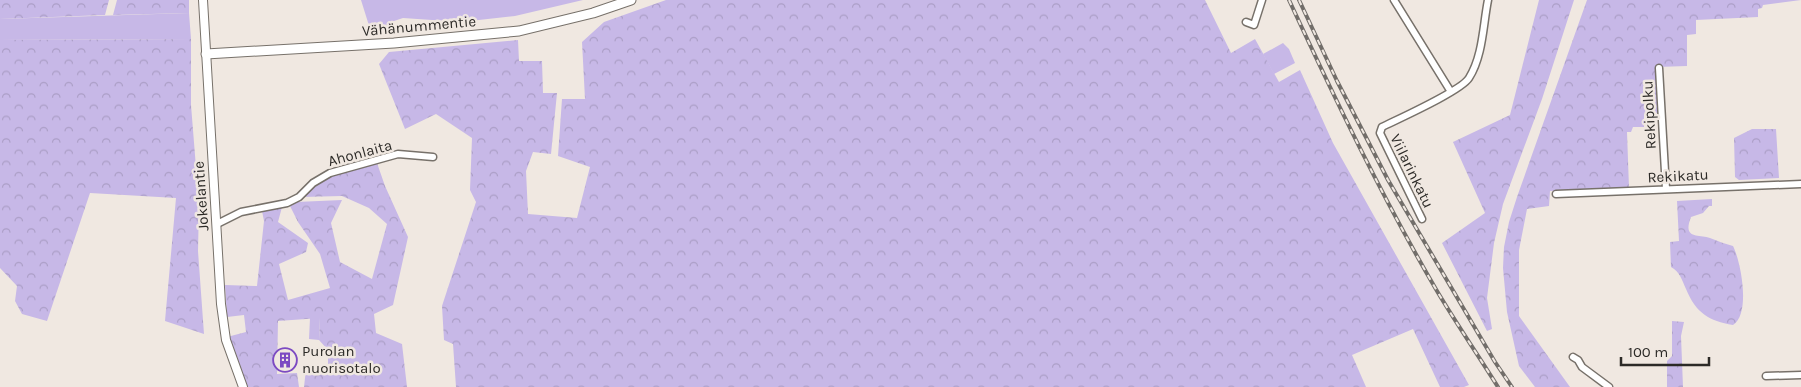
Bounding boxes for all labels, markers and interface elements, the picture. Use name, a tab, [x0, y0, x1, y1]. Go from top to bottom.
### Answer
street label: Vähänummentie	[361, 12, 477, 40]
street label: Rekipolku	[1638, 80, 1660, 150]
street label: Viilarinkatu	[1386, 131, 1438, 211]
street label: Ahonlaita	[326, 136, 394, 170]
street label: Jokelantie	[190, 161, 212, 231]
street label: Rekikatu	[1647, 165, 1709, 187]
scale bar	[1621, 334, 1708, 366]
place label: Purolan nuorisotalo	[302, 342, 381, 377]
text: 100 m	[1628, 343, 1668, 361]
building icon: Purolan nuorisotalo	[272, 347, 298, 373]

